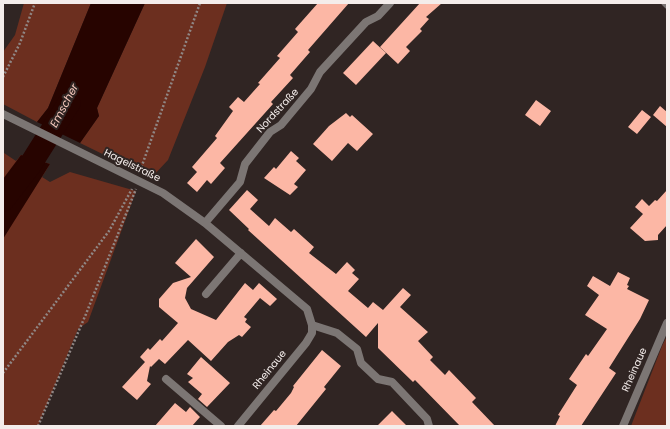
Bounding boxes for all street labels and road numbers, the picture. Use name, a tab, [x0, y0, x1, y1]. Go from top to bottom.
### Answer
street label: Nordstraße	[254, 86, 302, 136]
street label: Hagelstraße	[102, 147, 162, 185]
street label: Rheinaue	[620, 346, 650, 394]
street label: Rheinaue	[251, 348, 289, 392]

